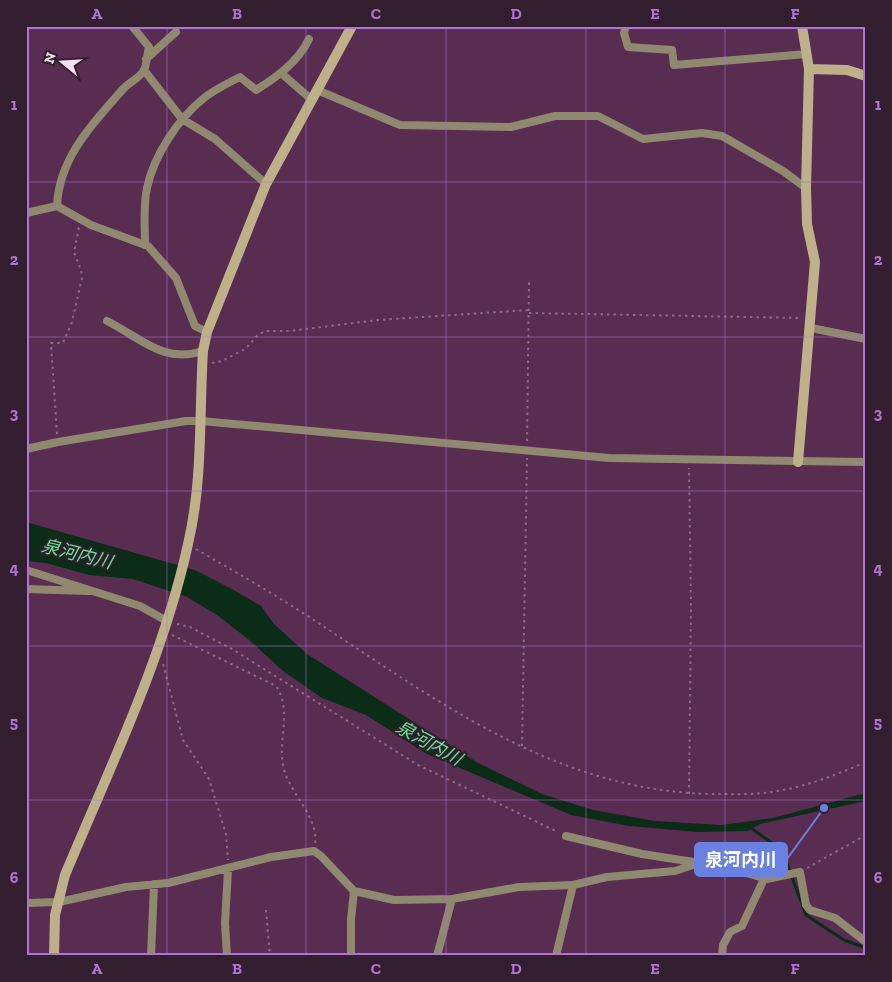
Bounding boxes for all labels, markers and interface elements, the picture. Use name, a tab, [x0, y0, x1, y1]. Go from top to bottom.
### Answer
text: A	[92, 4, 103, 23]
text: B	[232, 4, 242, 23]
text: C	[371, 4, 381, 23]
text: D	[510, 4, 522, 23]
text: E	[650, 4, 660, 23]
text: F	[790, 4, 800, 23]
north arrow	[38, 38, 88, 88]
text: N	[40, 50, 60, 66]
text: 1	[11, 95, 18, 114]
text: 1	[875, 95, 882, 114]
text: 2	[10, 250, 19, 269]
text: 2	[874, 250, 883, 269]
text: 3	[10, 404, 19, 423]
text: 3	[874, 404, 883, 423]
water label: 泉河内川	[39, 535, 117, 574]
text: 4	[9, 559, 19, 578]
text: 4	[873, 559, 883, 578]
text: 5	[10, 713, 18, 732]
text: 5	[874, 713, 882, 732]
water label: 泉河内川	[392, 716, 468, 771]
callout: 泉河内川	[695, 843, 787, 876]
text: 泉河内川	[705, 849, 777, 871]
text: 6	[10, 868, 19, 887]
text: 6	[874, 868, 883, 887]
text: A	[92, 959, 103, 978]
text: B	[232, 959, 242, 978]
text: C	[371, 959, 381, 978]
text: D	[510, 959, 522, 978]
text: E	[650, 959, 660, 978]
text: F	[790, 959, 800, 978]

